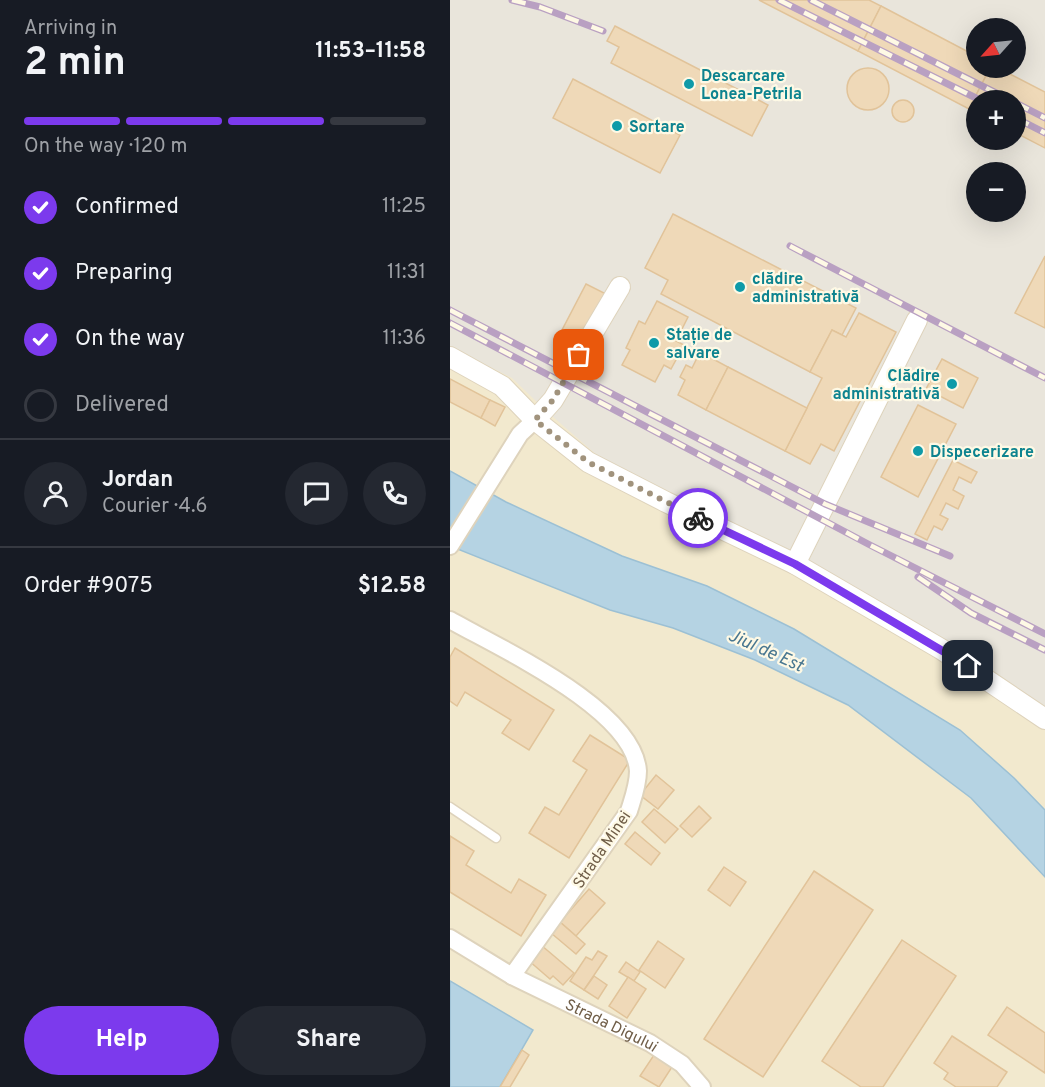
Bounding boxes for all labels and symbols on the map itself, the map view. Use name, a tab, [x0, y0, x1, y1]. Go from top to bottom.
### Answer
north arrow	[966, 18, 1026, 78]
place label: Descarcare Lonea-Petrila	[701, 67, 802, 105]
marker: Descarcare Lonea-Petrila	[682, 77, 696, 91]
place label: Sortare	[629, 118, 685, 138]
marker: Sortare	[610, 119, 624, 133]
place label: clădire administrativă	[752, 270, 859, 308]
marker: clădire administrativă	[733, 280, 747, 294]
place label: Stație de salvare	[666, 326, 732, 364]
pin	[553, 329, 604, 380]
marker: Stație de salvare	[647, 336, 661, 350]
place label: Clădire administrativă	[833, 367, 940, 405]
marker: Clădire administrativă	[945, 377, 959, 391]
place label: Dispecerizare	[930, 443, 1034, 463]
marker: Dispecerizare	[911, 444, 925, 458]
courier	[668, 488, 728, 548]
water label: Jiul de Est	[724, 625, 808, 679]
pin	[942, 640, 993, 691]
street label: Strada Minei	[569, 807, 636, 893]
street label: Strada Digului	[561, 995, 661, 1058]

